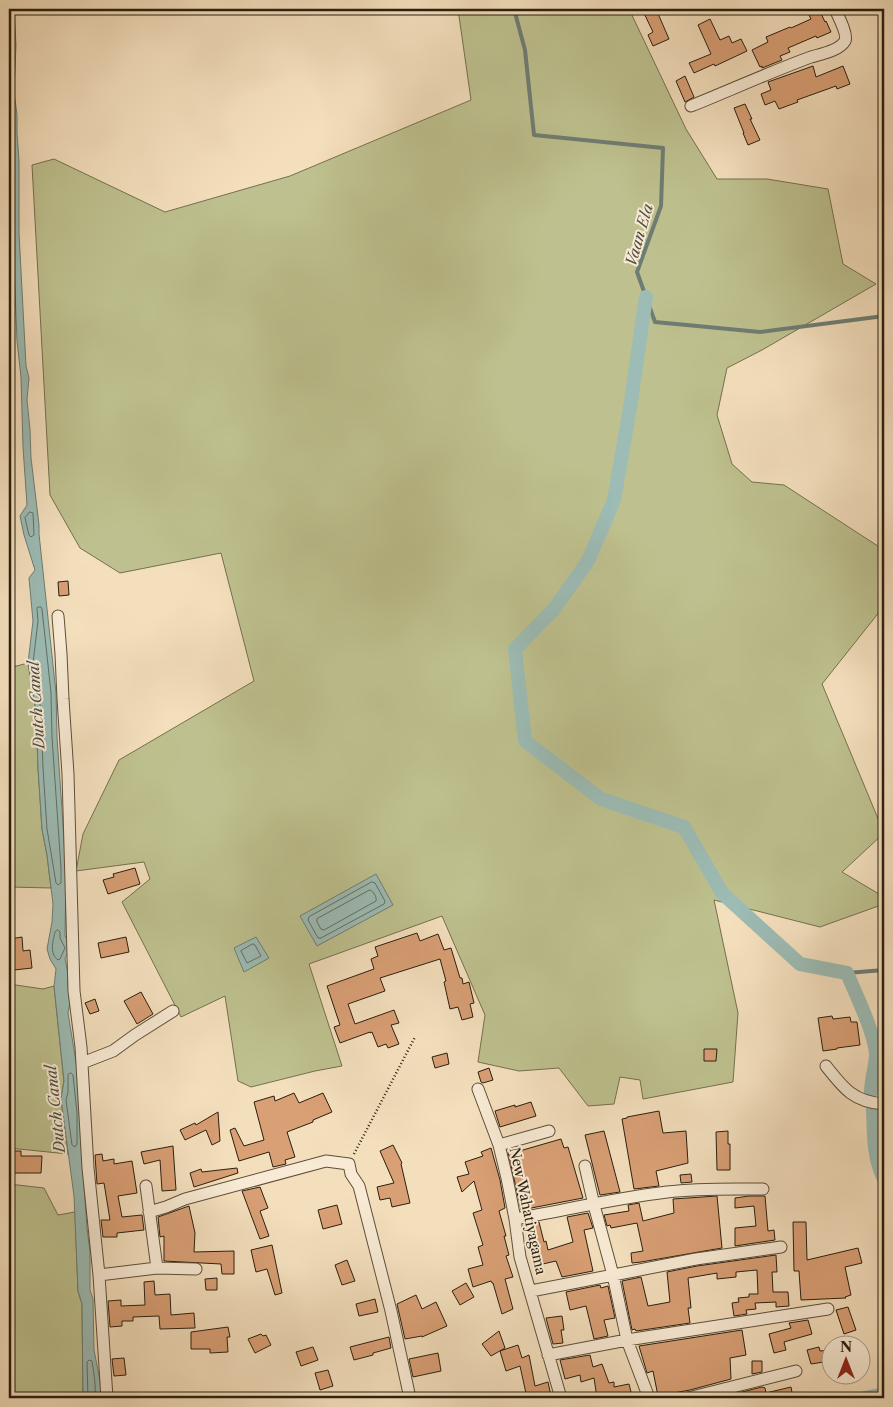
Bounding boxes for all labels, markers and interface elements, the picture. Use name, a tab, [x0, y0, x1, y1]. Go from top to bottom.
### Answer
water label: Vaan Ela	[621, 202, 657, 268]
water label: Dutch Canal	[23, 658, 49, 751]
water label: Dutch Canal	[41, 1062, 69, 1155]
street label: New Wahatiyagama	[506, 1146, 550, 1277]
north arrow	[820, 1334, 870, 1384]
text: N	[840, 1338, 852, 1356]

